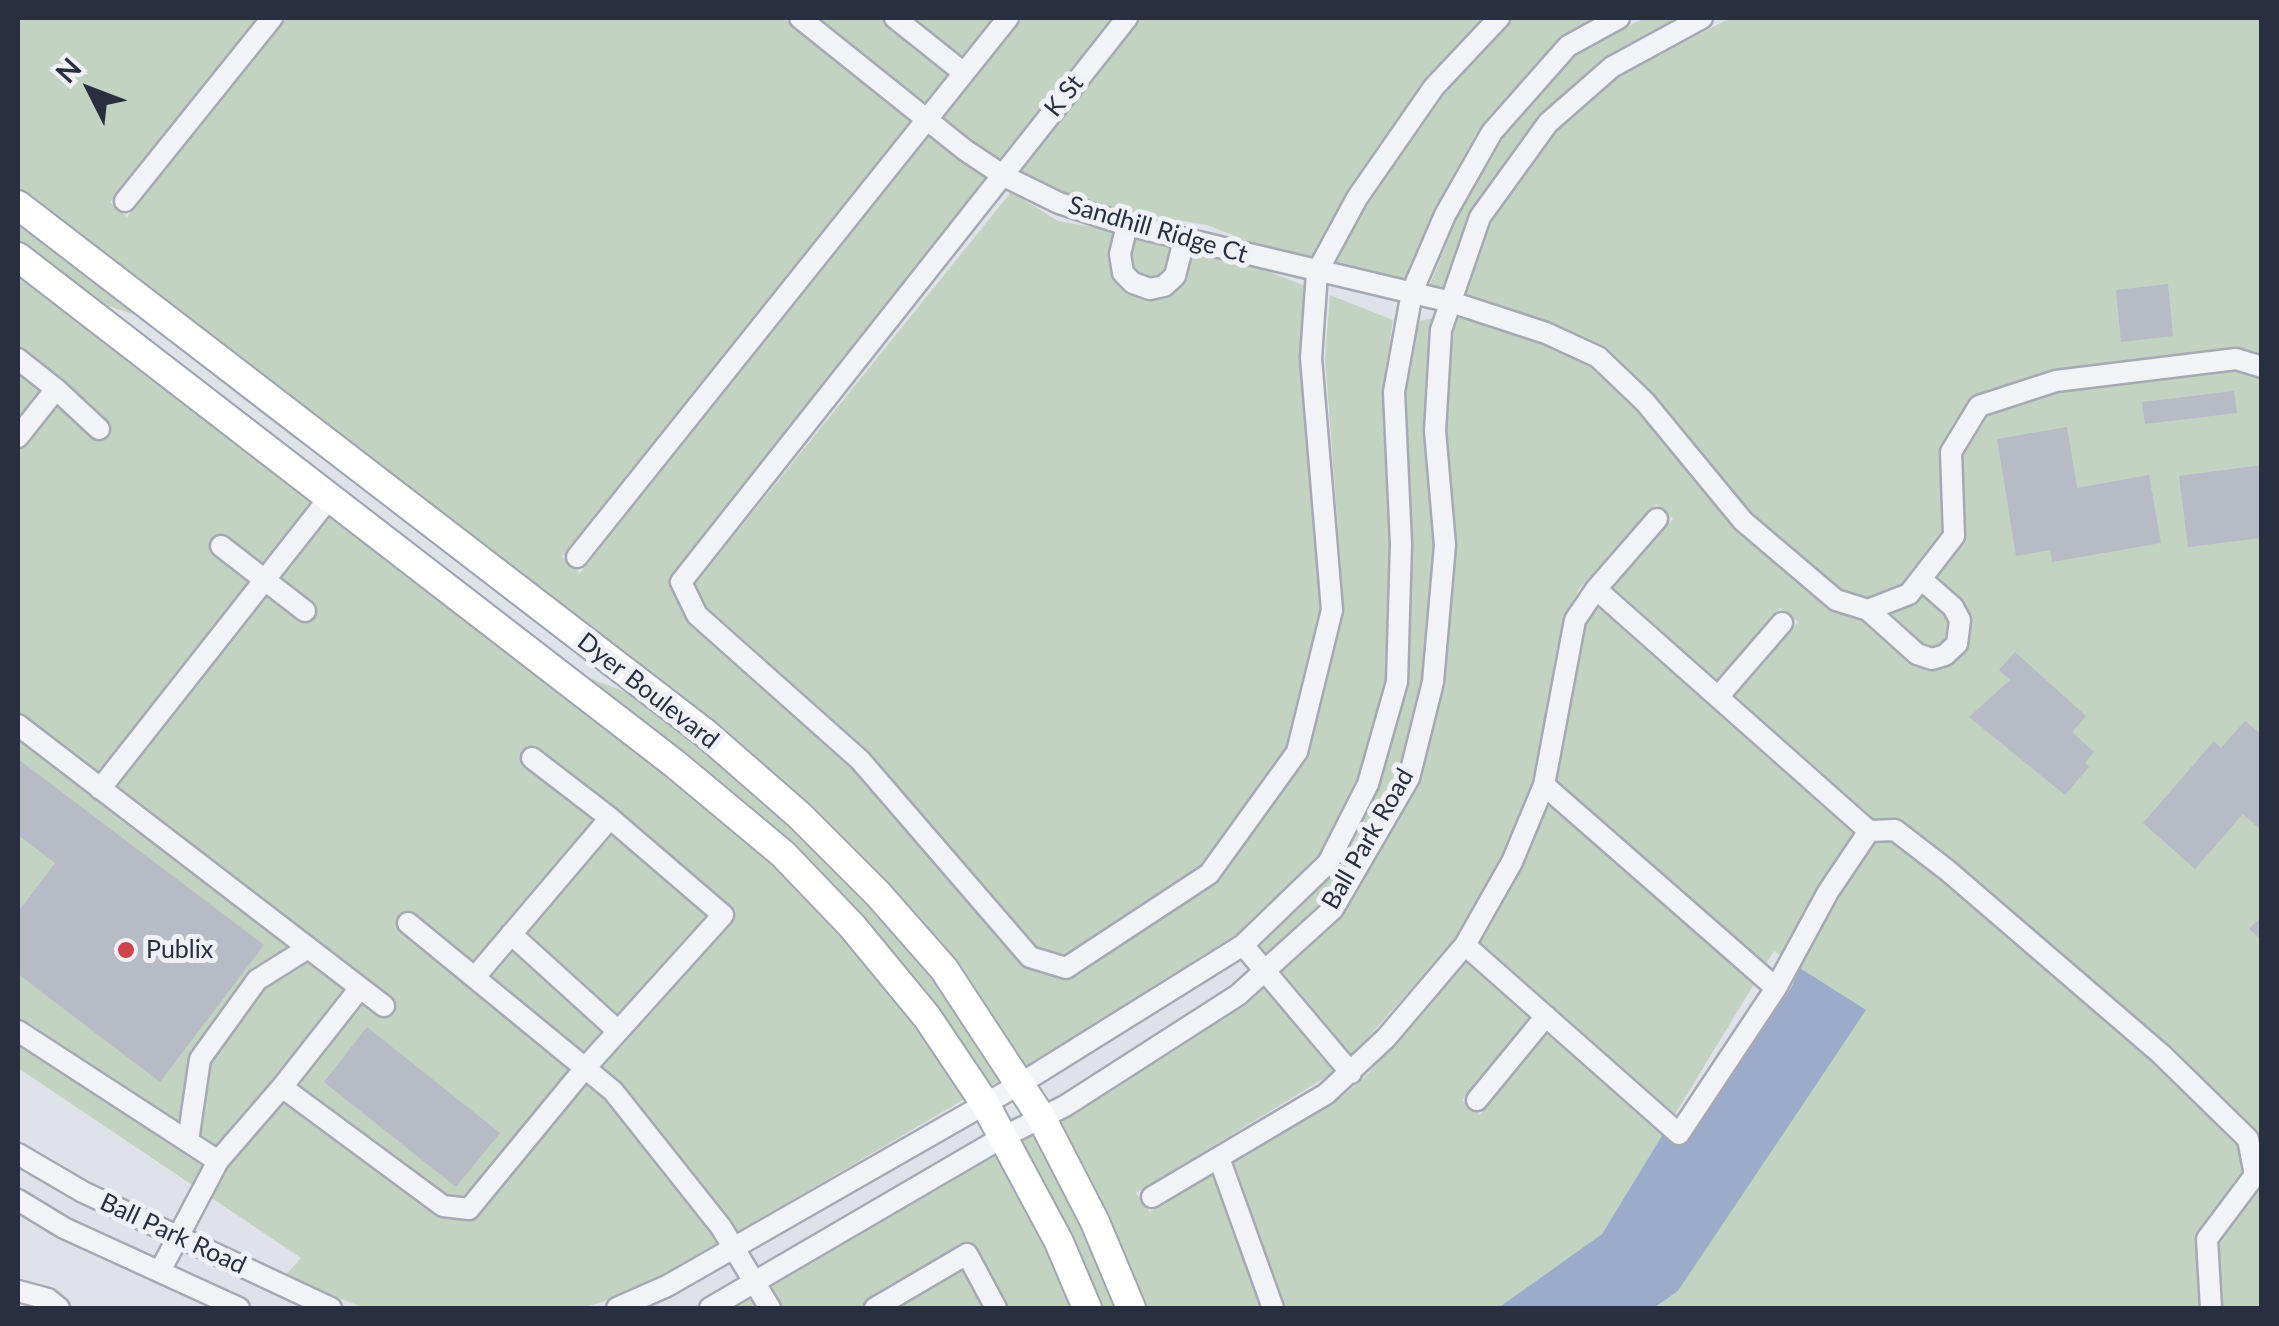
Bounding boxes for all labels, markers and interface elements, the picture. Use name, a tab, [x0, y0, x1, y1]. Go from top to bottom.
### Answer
north arrow	[40, 40, 140, 140]
text: N	[48, 51, 88, 89]
street label: K St	[1038, 69, 1090, 123]
street label: Sandhill Ridge Ct	[1065, 190, 1251, 270]
street label: Dyer Boulevard	[571, 627, 725, 755]
street label: Ball Park Road	[1316, 763, 1420, 915]
place label: Publix	[146, 935, 213, 965]
marker: Publix	[115, 939, 137, 961]
street label: Ball Park Road	[95, 1187, 251, 1281]

